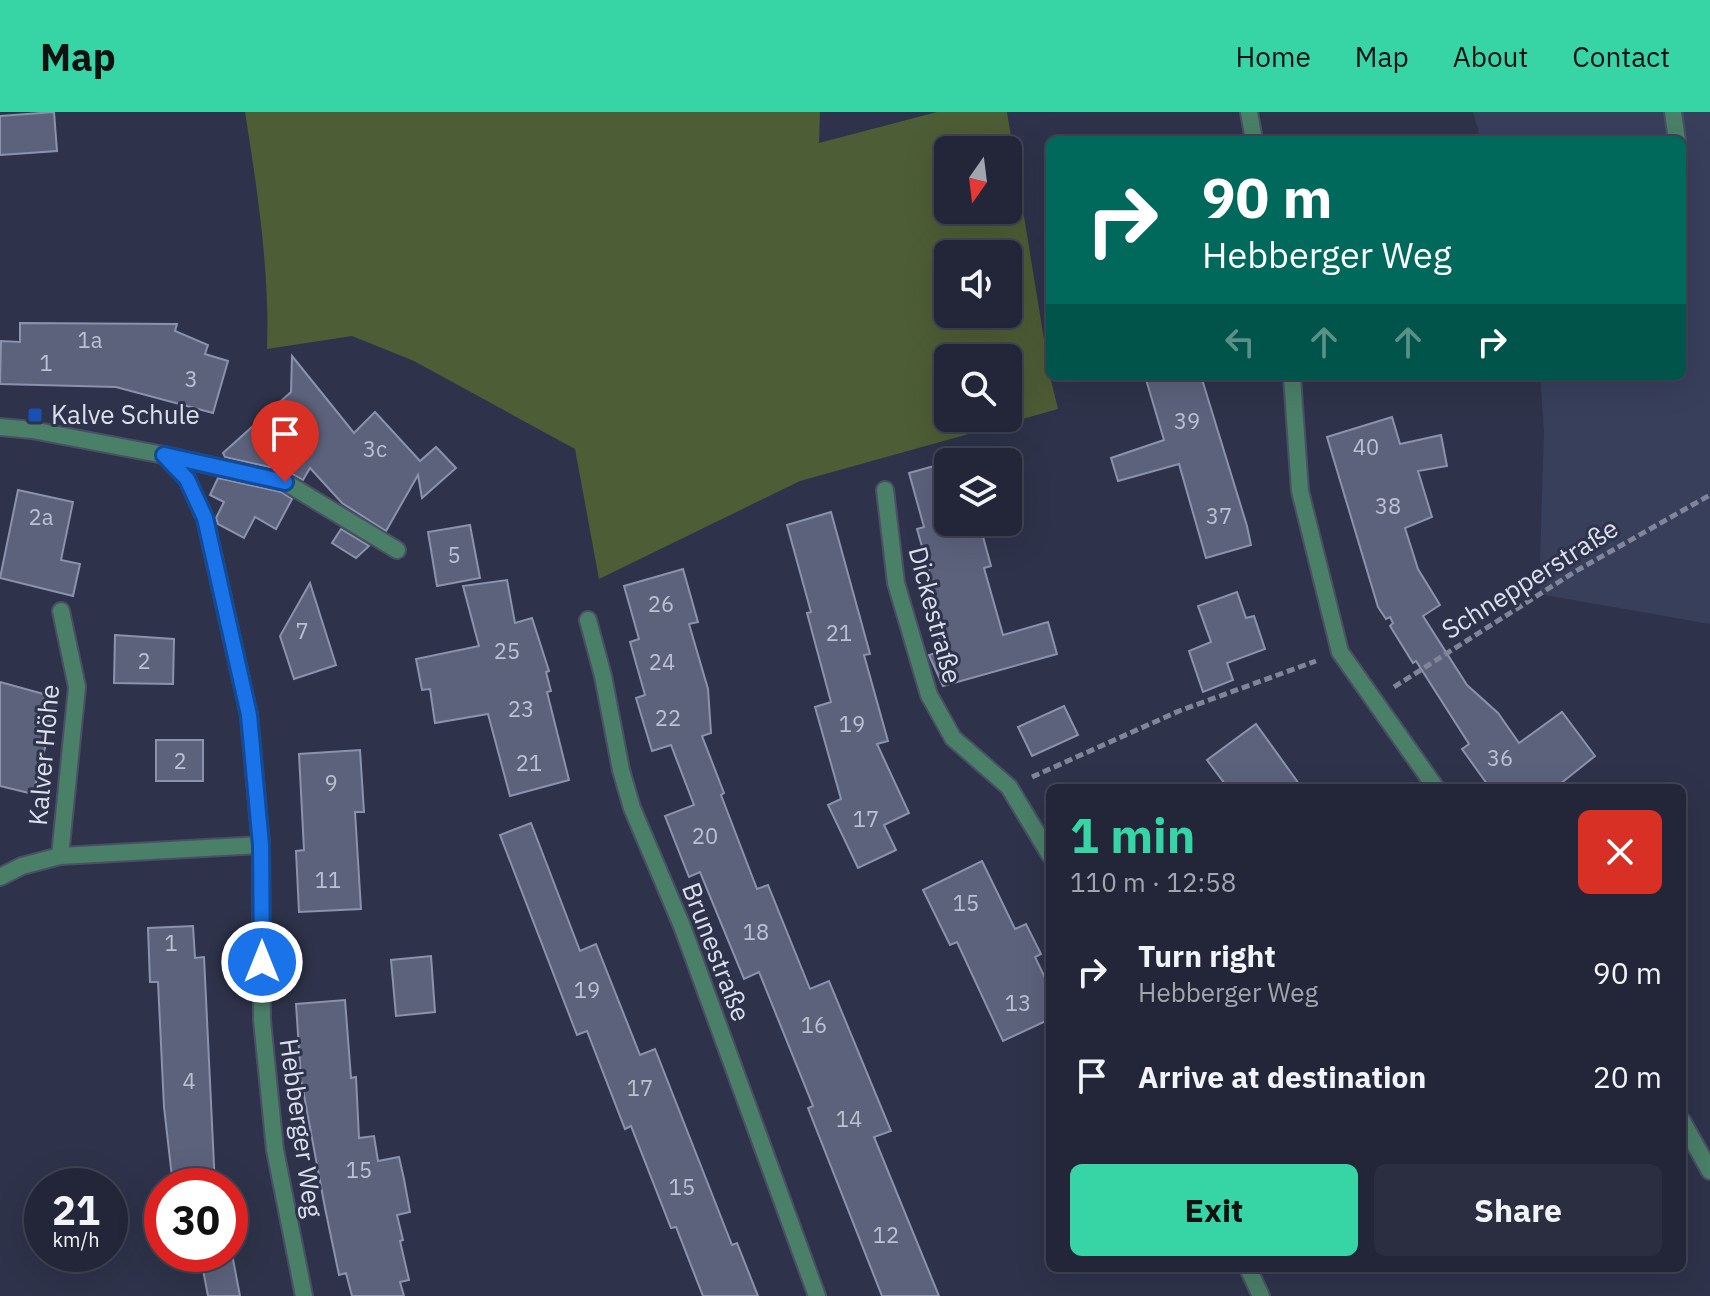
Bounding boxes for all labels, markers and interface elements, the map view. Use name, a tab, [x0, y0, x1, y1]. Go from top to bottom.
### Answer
text: Map	[40, 32, 116, 81]
text: Home	[1235, 38, 1311, 75]
text: Map	[1355, 38, 1409, 75]
text: About	[1453, 38, 1528, 75]
text: Contact	[1572, 38, 1670, 75]
north arrow	[934, 136, 1022, 224]
map controls	[934, 136, 1022, 536]
text: 90 m	[1202, 161, 1332, 233]
icon: right	[1070, 168, 1174, 272]
text: Hebberger Weg	[1202, 231, 1452, 278]
button: sound	[934, 240, 1022, 328]
icon: left	[1218, 320, 1262, 364]
icon: ahead	[1302, 320, 1346, 364]
icon: ahead	[1386, 320, 1430, 364]
icon: right	[1470, 320, 1514, 364]
house number: 1a	[78, 325, 103, 354]
button: search	[934, 344, 1022, 432]
house number: 1	[39, 348, 53, 377]
house number: 3	[184, 364, 198, 393]
place label: Kalve Schule	[51, 397, 200, 431]
pin	[251, 400, 319, 482]
marker: Kalve Schule	[26, 406, 44, 424]
house number: 39	[1174, 406, 1200, 435]
icon: arrive	[263, 412, 307, 456]
house number: 40	[1353, 432, 1379, 461]
house number: 3c	[363, 434, 387, 463]
button: layers	[934, 448, 1022, 536]
house number: 38	[1375, 491, 1401, 520]
house number: 37	[1206, 501, 1232, 530]
house number: 2a	[29, 502, 54, 531]
street label: Schnepperstraße	[1435, 510, 1624, 646]
house number: 5	[447, 540, 461, 569]
street label: Dickestraße	[901, 543, 971, 687]
house number: 26	[648, 589, 674, 618]
house number: 7	[295, 616, 309, 645]
house number: 21	[826, 618, 852, 647]
house number: 25	[494, 636, 520, 665]
house number: 2	[137, 646, 151, 675]
house number: 24	[649, 647, 675, 676]
street label: Kalver Höhe	[20, 683, 66, 827]
house number: 23	[508, 694, 534, 723]
house number: 22	[655, 703, 681, 732]
house number: 19	[839, 709, 865, 738]
house number: 36	[1487, 743, 1513, 772]
house number: 2	[173, 746, 187, 775]
house number: 21	[516, 748, 542, 777]
house number: 9	[324, 768, 338, 797]
house number: 17	[853, 804, 879, 833]
text: 1 min	[1070, 804, 1195, 866]
button: close	[1578, 810, 1662, 894]
house number: 20	[692, 821, 718, 850]
house number: 11	[315, 865, 341, 894]
text: 110 m · 12:58	[1070, 865, 1236, 899]
street label: Brunestraße	[675, 877, 759, 1026]
house number: 15	[953, 888, 979, 917]
house number: 18	[743, 917, 769, 946]
position arrow	[220, 920, 304, 1004]
house number: 1	[164, 928, 178, 957]
text: Turn right	[1138, 936, 1276, 975]
icon: right	[1070, 950, 1114, 994]
text: 90 m	[1593, 953, 1662, 992]
house number: 19	[574, 975, 600, 1004]
text: Hebberger Weg	[1138, 975, 1318, 1009]
house number: 13	[1005, 988, 1031, 1017]
house number: 16	[801, 1010, 827, 1039]
street label: Hebberger Weg	[273, 1036, 331, 1220]
icon: arrive	[1070, 1054, 1114, 1098]
text: Arrive at destination	[1138, 1057, 1426, 1096]
text: 20 m	[1593, 1057, 1662, 1096]
house number: 4	[182, 1066, 196, 1095]
house number: 17	[627, 1073, 653, 1102]
house number: 14	[836, 1104, 862, 1133]
house number: 15	[346, 1155, 372, 1184]
button: Exit	[1070, 1164, 1358, 1256]
button: Share	[1374, 1164, 1662, 1256]
speed limit sign: 30	[144, 1168, 248, 1272]
house number: 15	[669, 1172, 695, 1201]
text: 21	[52, 1184, 100, 1236]
house number: 12	[873, 1220, 899, 1249]
text: km/h	[52, 1226, 100, 1253]

